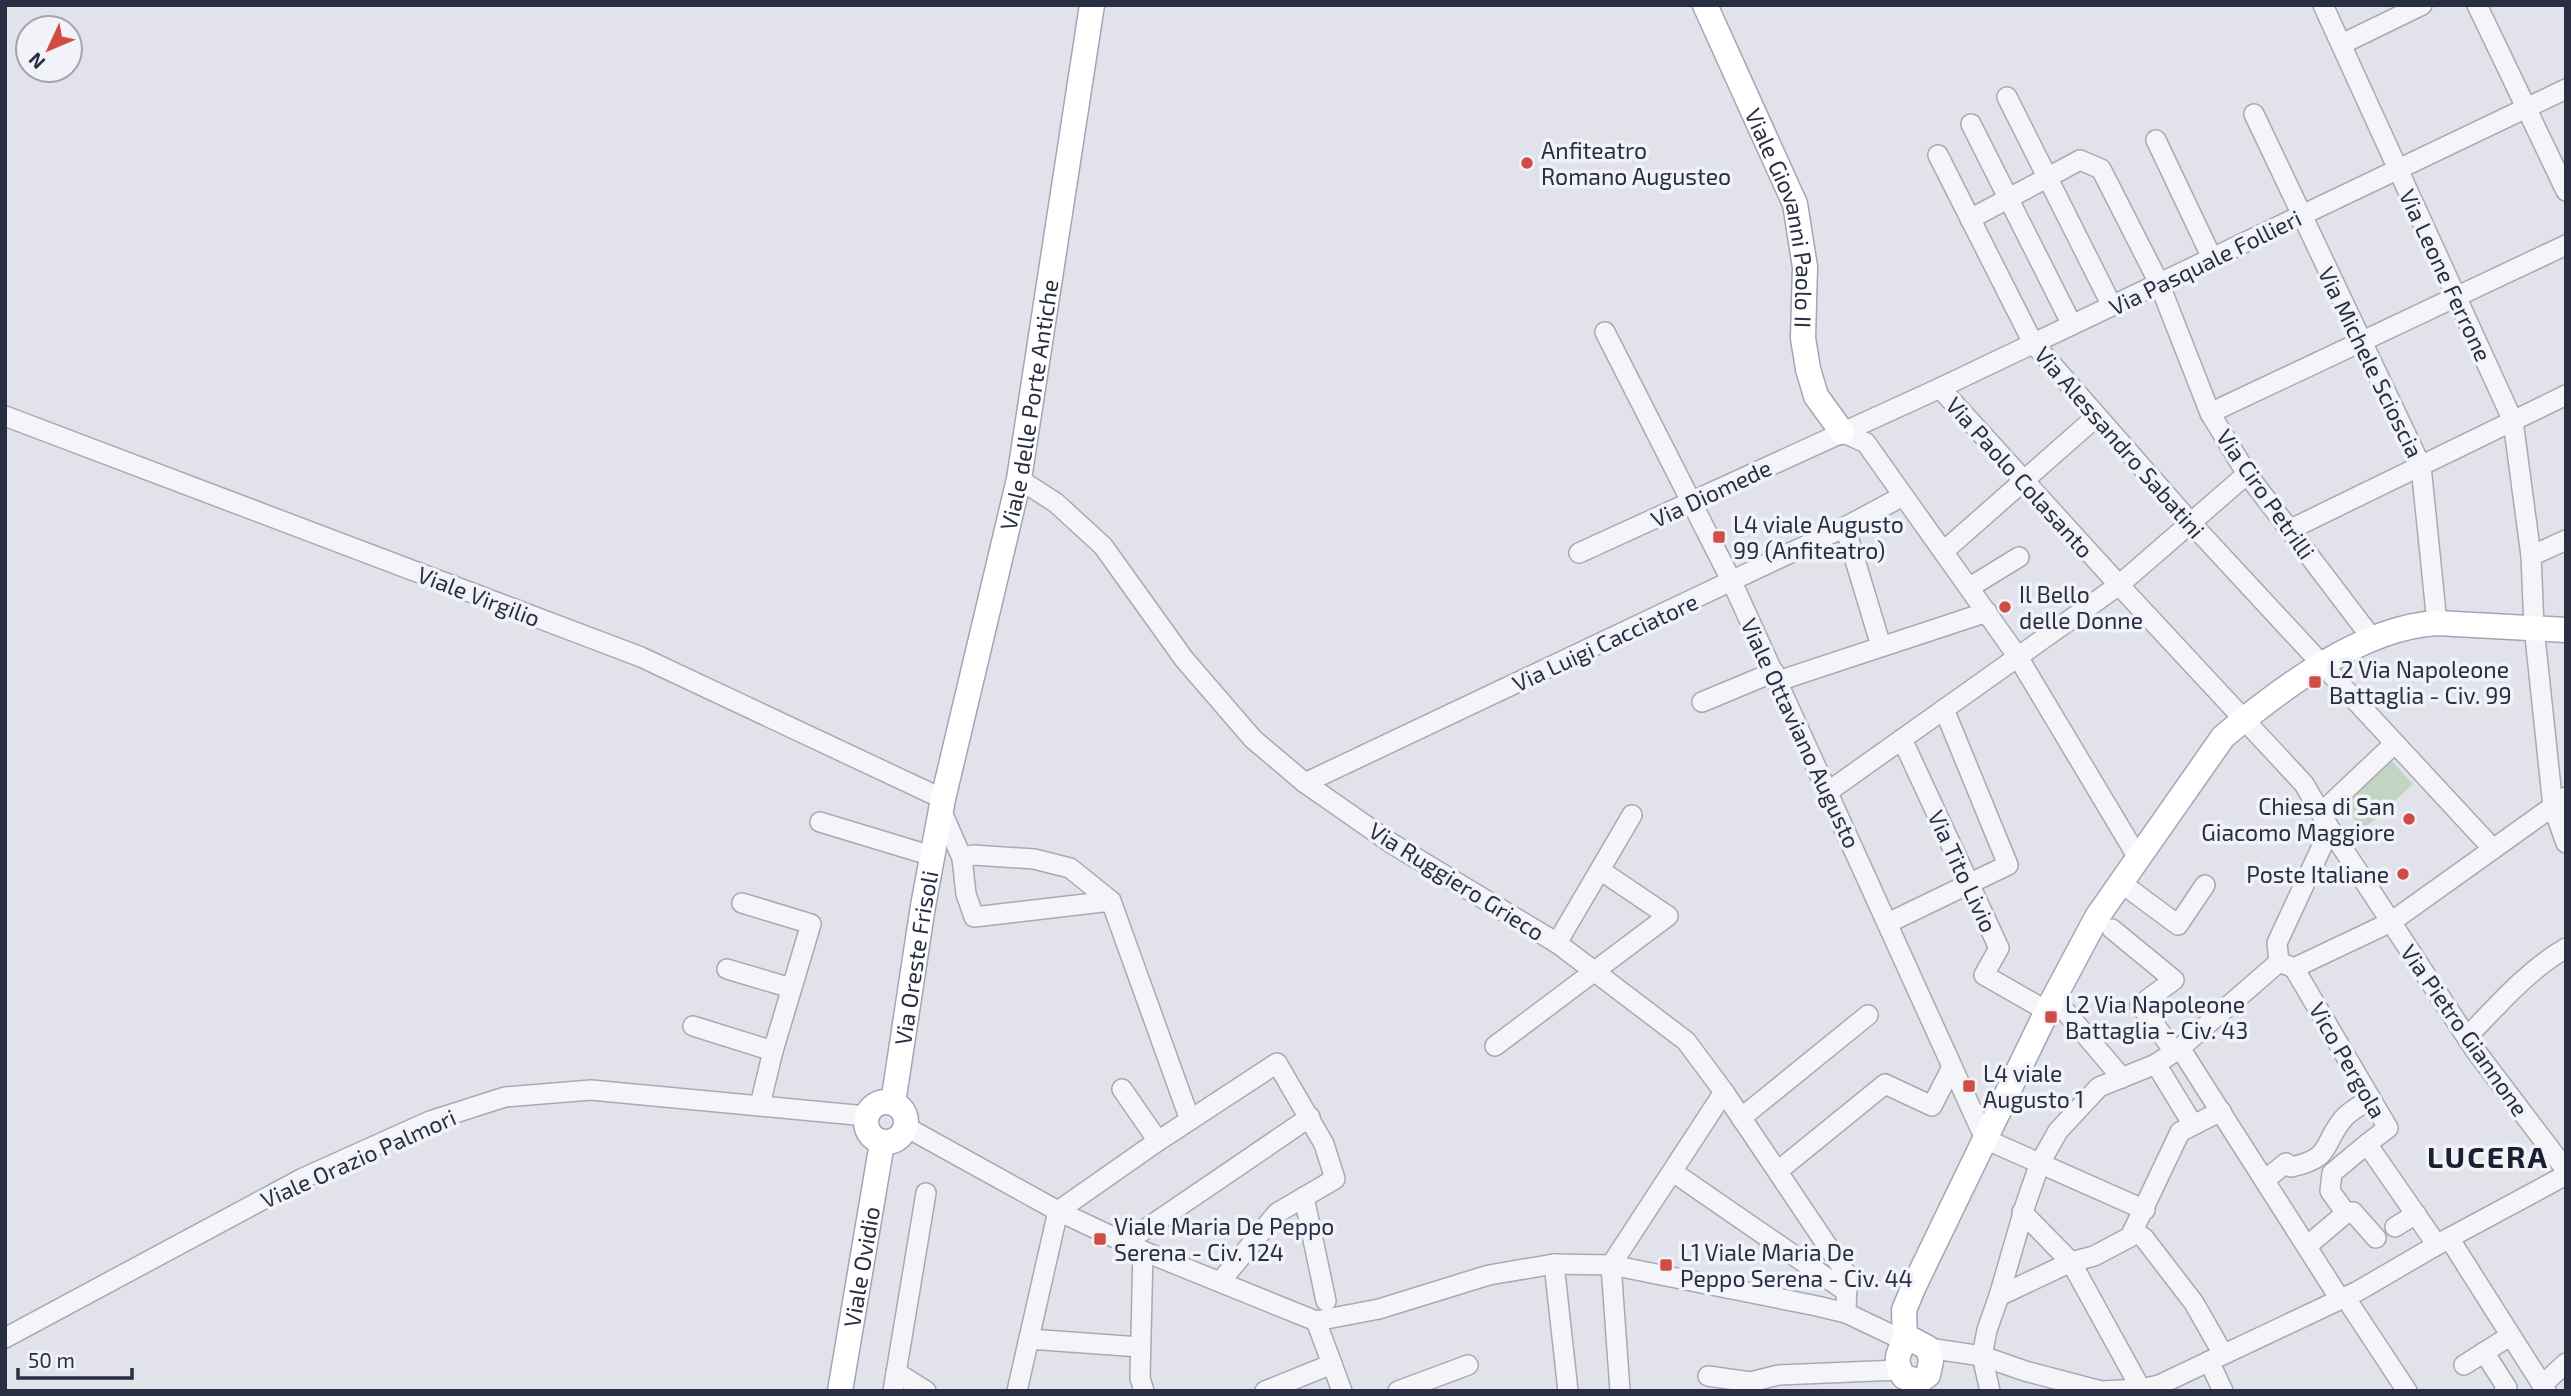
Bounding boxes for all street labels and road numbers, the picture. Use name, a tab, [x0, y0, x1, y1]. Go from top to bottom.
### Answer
street label: Viale Giovanni Paolo II	[1740, 104, 1819, 328]
street label: Via Leone Ferrone	[2394, 184, 2498, 366]
street label: Via Pasquale Follieri	[2104, 203, 2306, 321]
street label: Via Michele Scioscia	[2313, 262, 2429, 462]
street label: Viale delle Porte Antiche	[993, 277, 1064, 533]
street label: Via Alessandro Sabatini	[2029, 340, 2211, 544]
street label: Via Paolo Colasanto	[1940, 391, 2100, 563]
street label: Via Ciro Petrilli	[2211, 424, 2321, 564]
street label: Via Diomede	[1646, 453, 1776, 533]
street label: Viale Virgilio	[414, 560, 544, 632]
street label: Via Luigi Cacciatore	[1508, 587, 1702, 697]
street label: Viale Ottaviano Augusto	[1735, 614, 1867, 852]
street label: Via Tito Livio	[1923, 806, 2003, 936]
street label: Via Ruggiero Grieco	[1364, 816, 1550, 946]
street label: Via Oreste Frisoli	[888, 868, 943, 1047]
street label: Via Pietro Giannone	[2395, 939, 2535, 1121]
street label: Vico Pergola	[2304, 997, 2392, 1123]
street label: Viale Orazio Palmori	[256, 1102, 460, 1214]
street label: Viale Ovidio	[837, 1204, 885, 1329]

